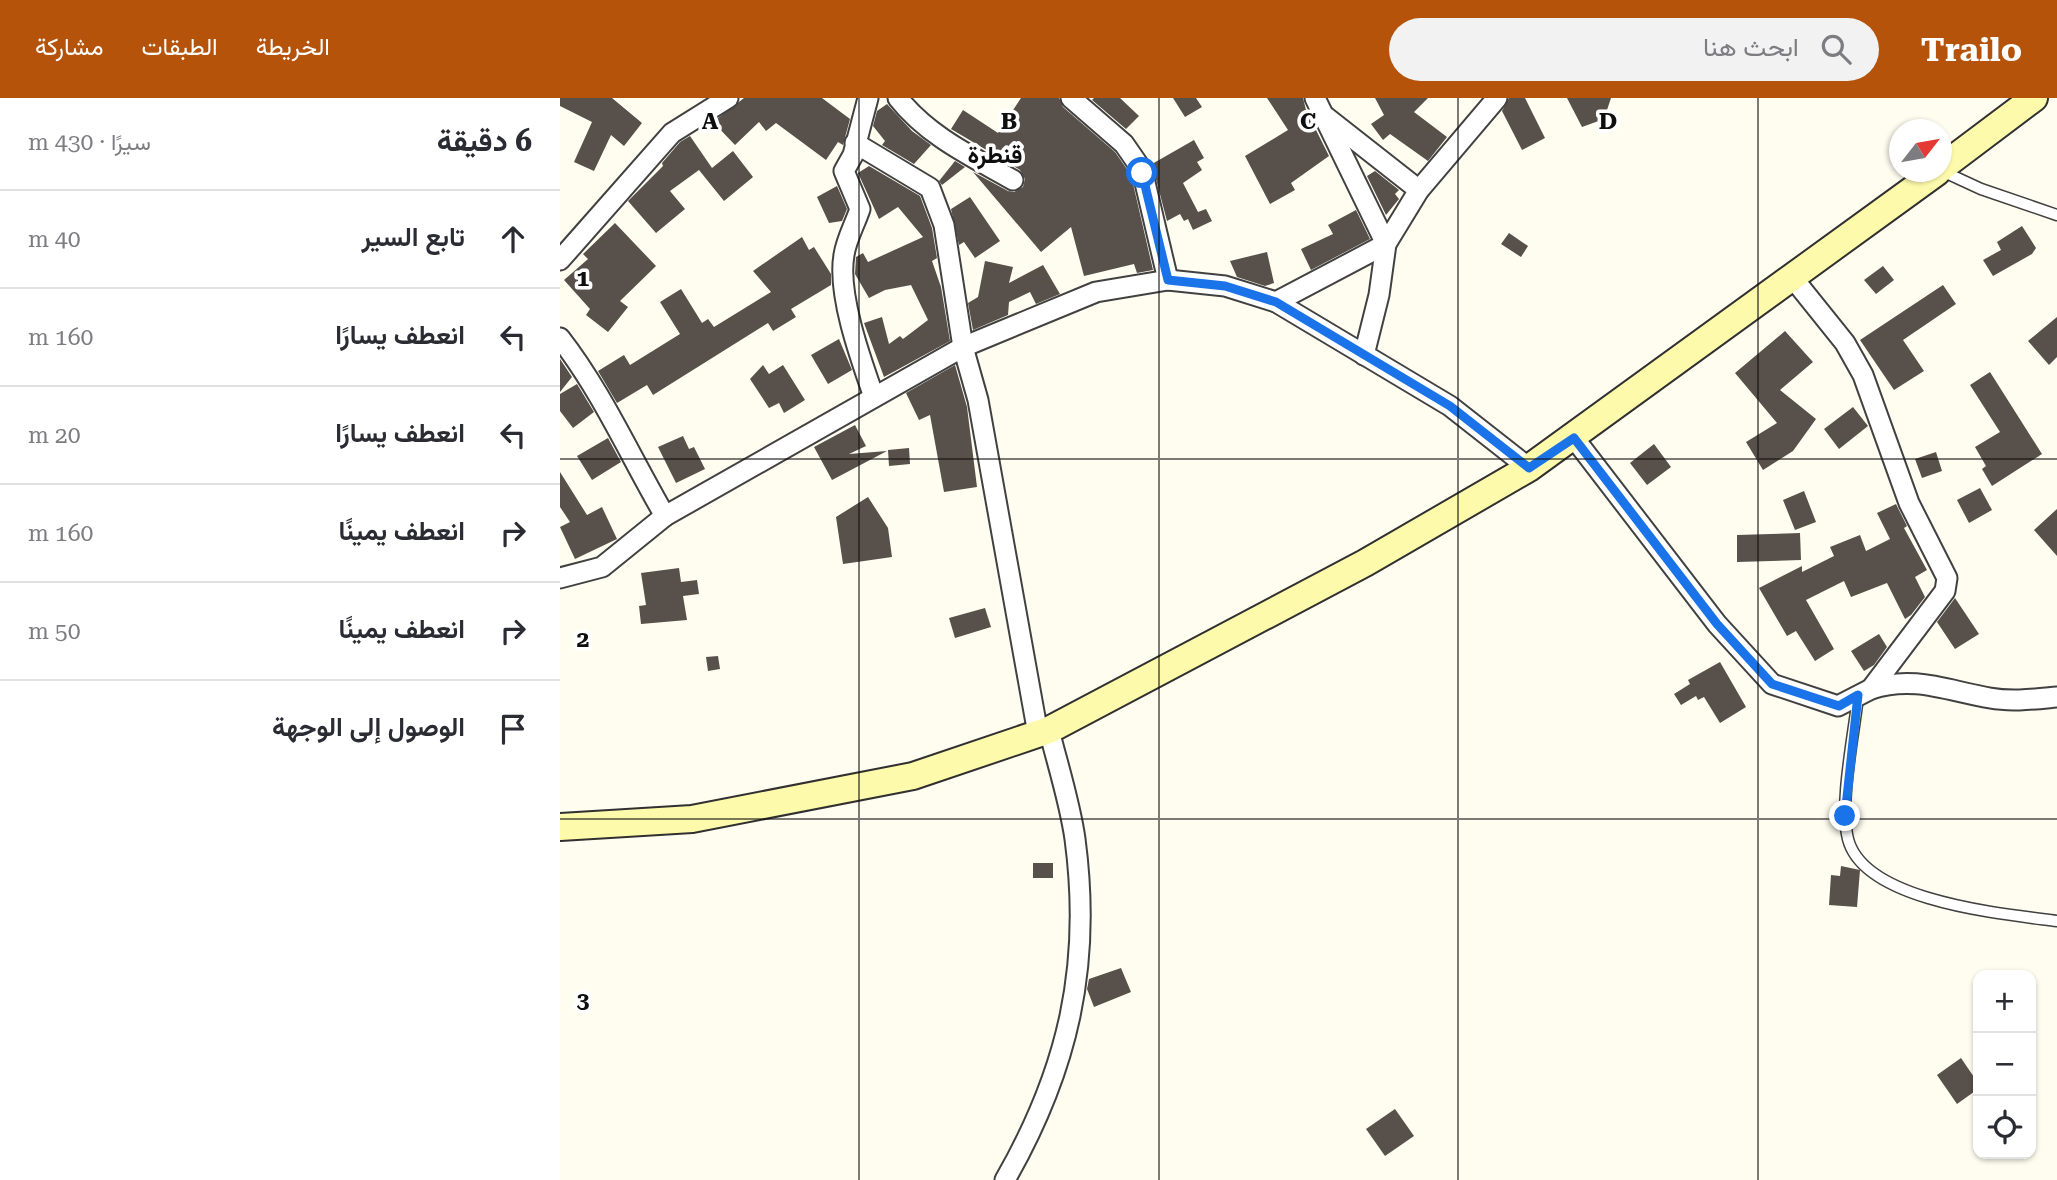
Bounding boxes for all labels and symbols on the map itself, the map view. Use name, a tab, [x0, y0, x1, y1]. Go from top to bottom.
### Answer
text: A	[702, 108, 719, 135]
text: B	[1001, 108, 1017, 135]
text: C	[1300, 108, 1316, 135]
text: D	[1599, 108, 1617, 135]
north arrow	[1889, 119, 1952, 182]
district label: قنطرة	[968, 141, 1022, 170]
route start	[1126, 157, 1157, 188]
text: 1	[577, 265, 590, 292]
text: 2	[577, 626, 589, 653]
route end	[1829, 800, 1860, 831]
text: 3	[577, 987, 590, 1014]

